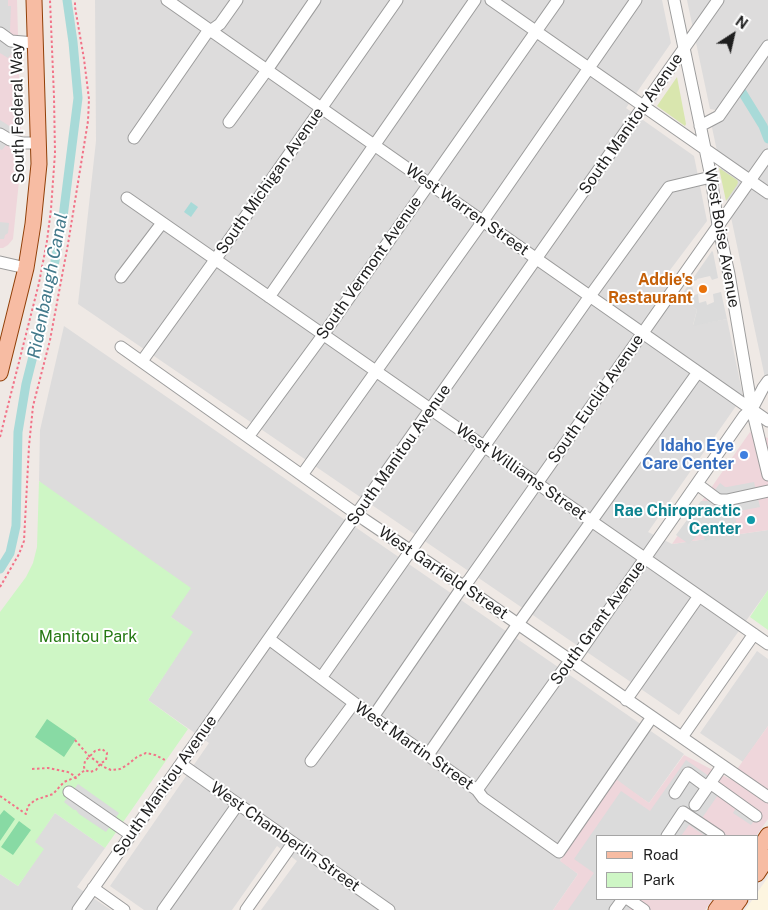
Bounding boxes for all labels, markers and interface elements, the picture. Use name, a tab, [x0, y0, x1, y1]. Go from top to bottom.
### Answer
north arrow	[708, 10, 758, 60]
text: N	[733, 13, 751, 32]
street label: South Federal Way	[7, 43, 29, 183]
street label: South Manitou Avenue	[575, 50, 687, 198]
street label: South Michigan Avenue	[212, 104, 328, 258]
street label: West Warren Street	[402, 160, 532, 260]
street label: West Boise Avenue	[700, 167, 744, 309]
street label: South Vermont Avenue	[312, 193, 426, 343]
water label: Ridenbaugh Canal	[23, 211, 73, 361]
place label: Addie's Restaurant	[608, 270, 693, 308]
marker: Addie's Restaurant	[697, 283, 709, 295]
street label: South Euclid Avenue	[544, 331, 648, 467]
street label: South Manitou Avenue	[343, 381, 455, 529]
street label: West Williams Street	[452, 420, 590, 524]
place label: Idaho Eye Care Center	[642, 436, 734, 474]
marker: Idaho Eye Care Center	[738, 449, 750, 461]
place label: Rae Chiropractic Center	[614, 501, 741, 539]
marker: Rae Chiropractic Center	[745, 514, 757, 526]
street label: West Garfield Street	[375, 523, 511, 623]
street label: South Grant Avenue	[546, 557, 650, 689]
park label: Manitou Park	[39, 627, 137, 647]
street label: West Martin Street	[351, 698, 477, 794]
street label: South Manitou Avenue	[109, 712, 221, 860]
street label: West Chamberlin Street	[207, 778, 363, 896]
legend	[596, 835, 758, 900]
text: Road	[643, 846, 679, 863]
text: Park	[643, 871, 675, 888]

